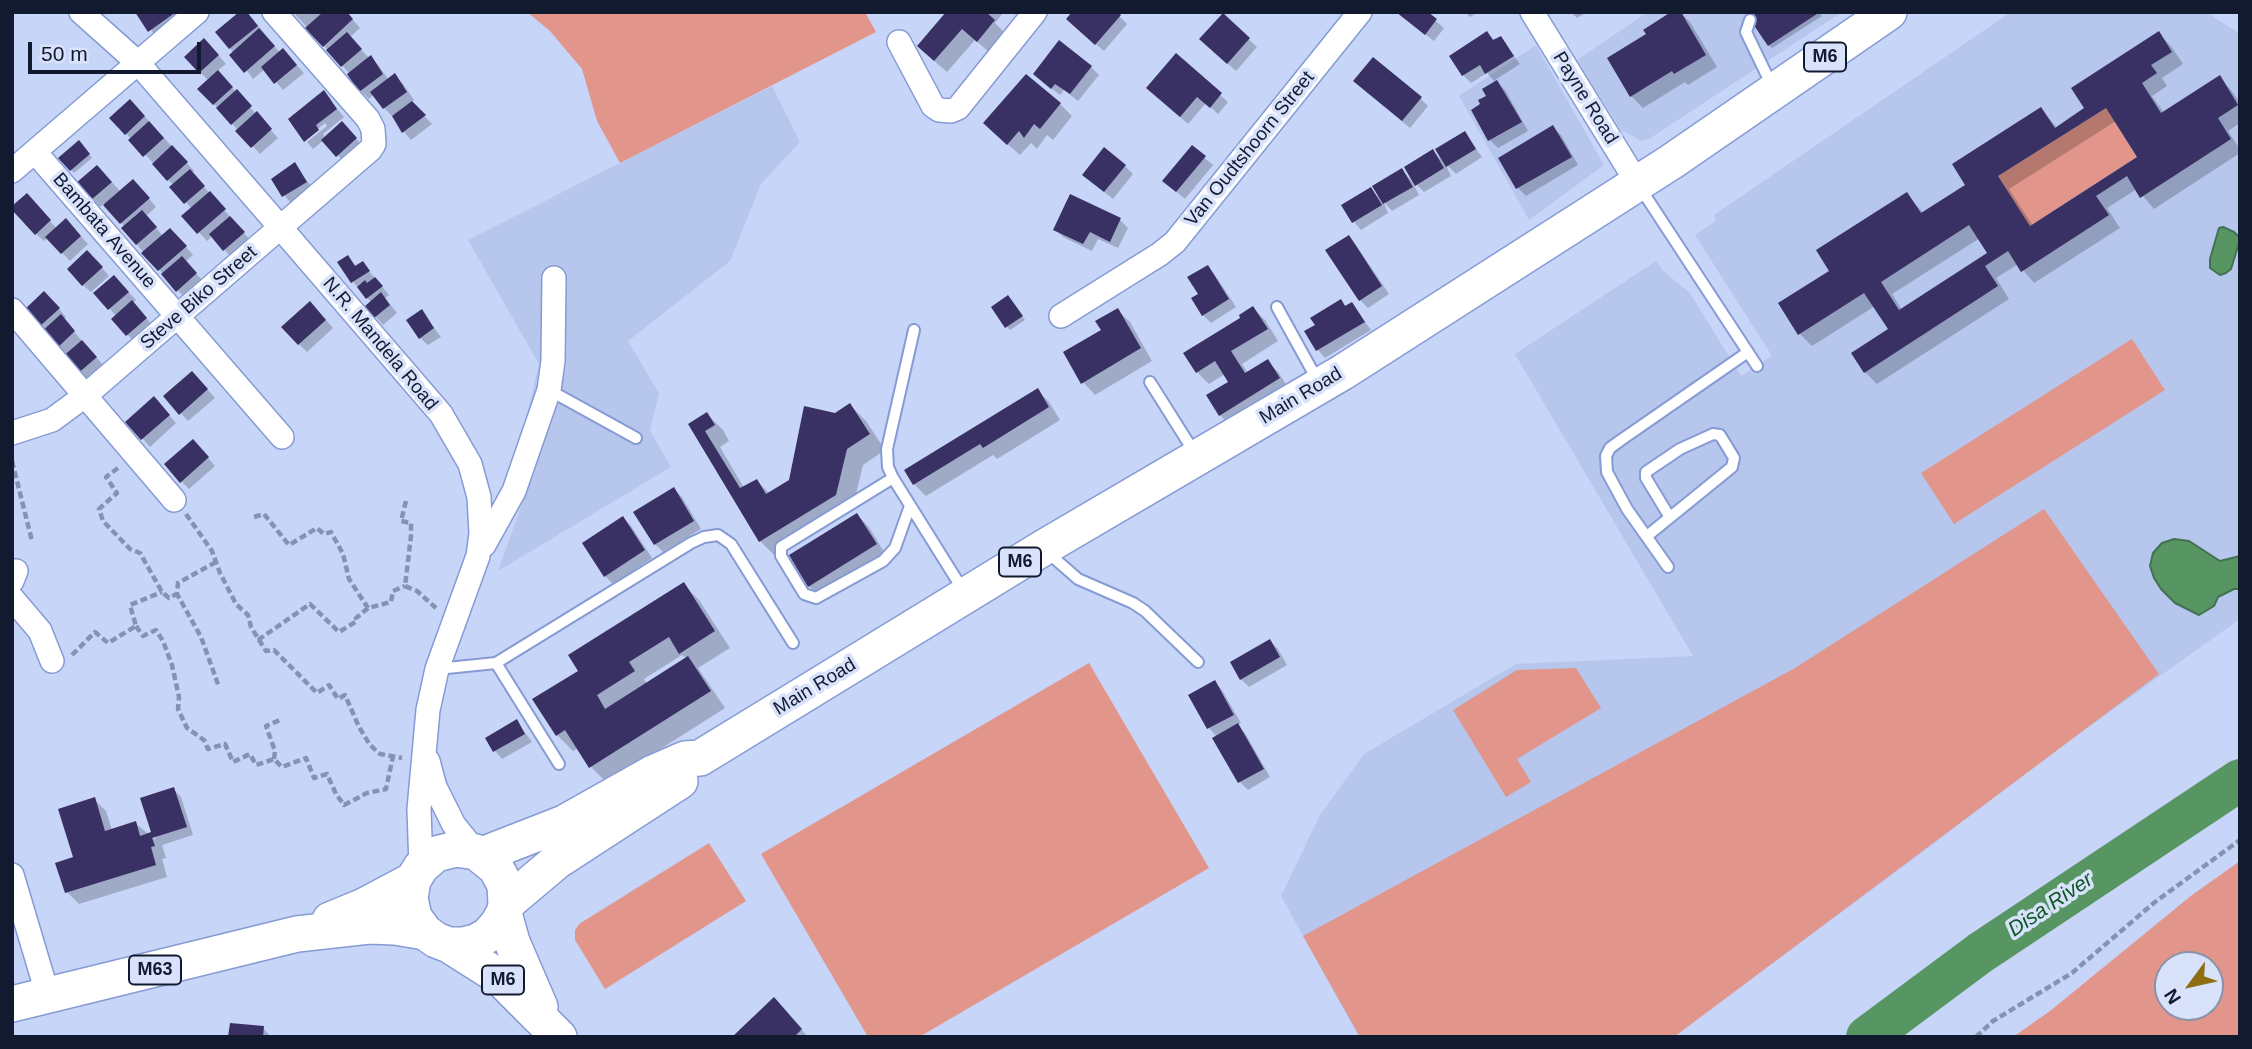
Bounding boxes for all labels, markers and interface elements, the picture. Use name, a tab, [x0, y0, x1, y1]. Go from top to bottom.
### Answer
scale bar	[32, 28, 205, 72]
text: 50 m	[41, 42, 88, 65]
road number: M6	[1804, 42, 1846, 72]
street label: Payne Road	[1548, 48, 1622, 148]
street label: Van Oudtshoorn Street	[1180, 67, 1320, 231]
street label: Bambata Avenue	[48, 169, 160, 293]
street label: Steve Biko Street	[136, 241, 262, 355]
street label: N.R. Mandela Road	[318, 273, 442, 415]
street label: Main Road	[1256, 363, 1346, 429]
road number: M6	[999, 548, 1041, 576]
street label: Main Road	[770, 654, 860, 720]
water label: Disa River	[2004, 867, 2098, 943]
north arrow	[2154, 951, 2224, 1021]
road number: M63	[129, 956, 181, 985]
road number: M6	[482, 965, 524, 995]
text: N	[2160, 985, 2185, 1008]

